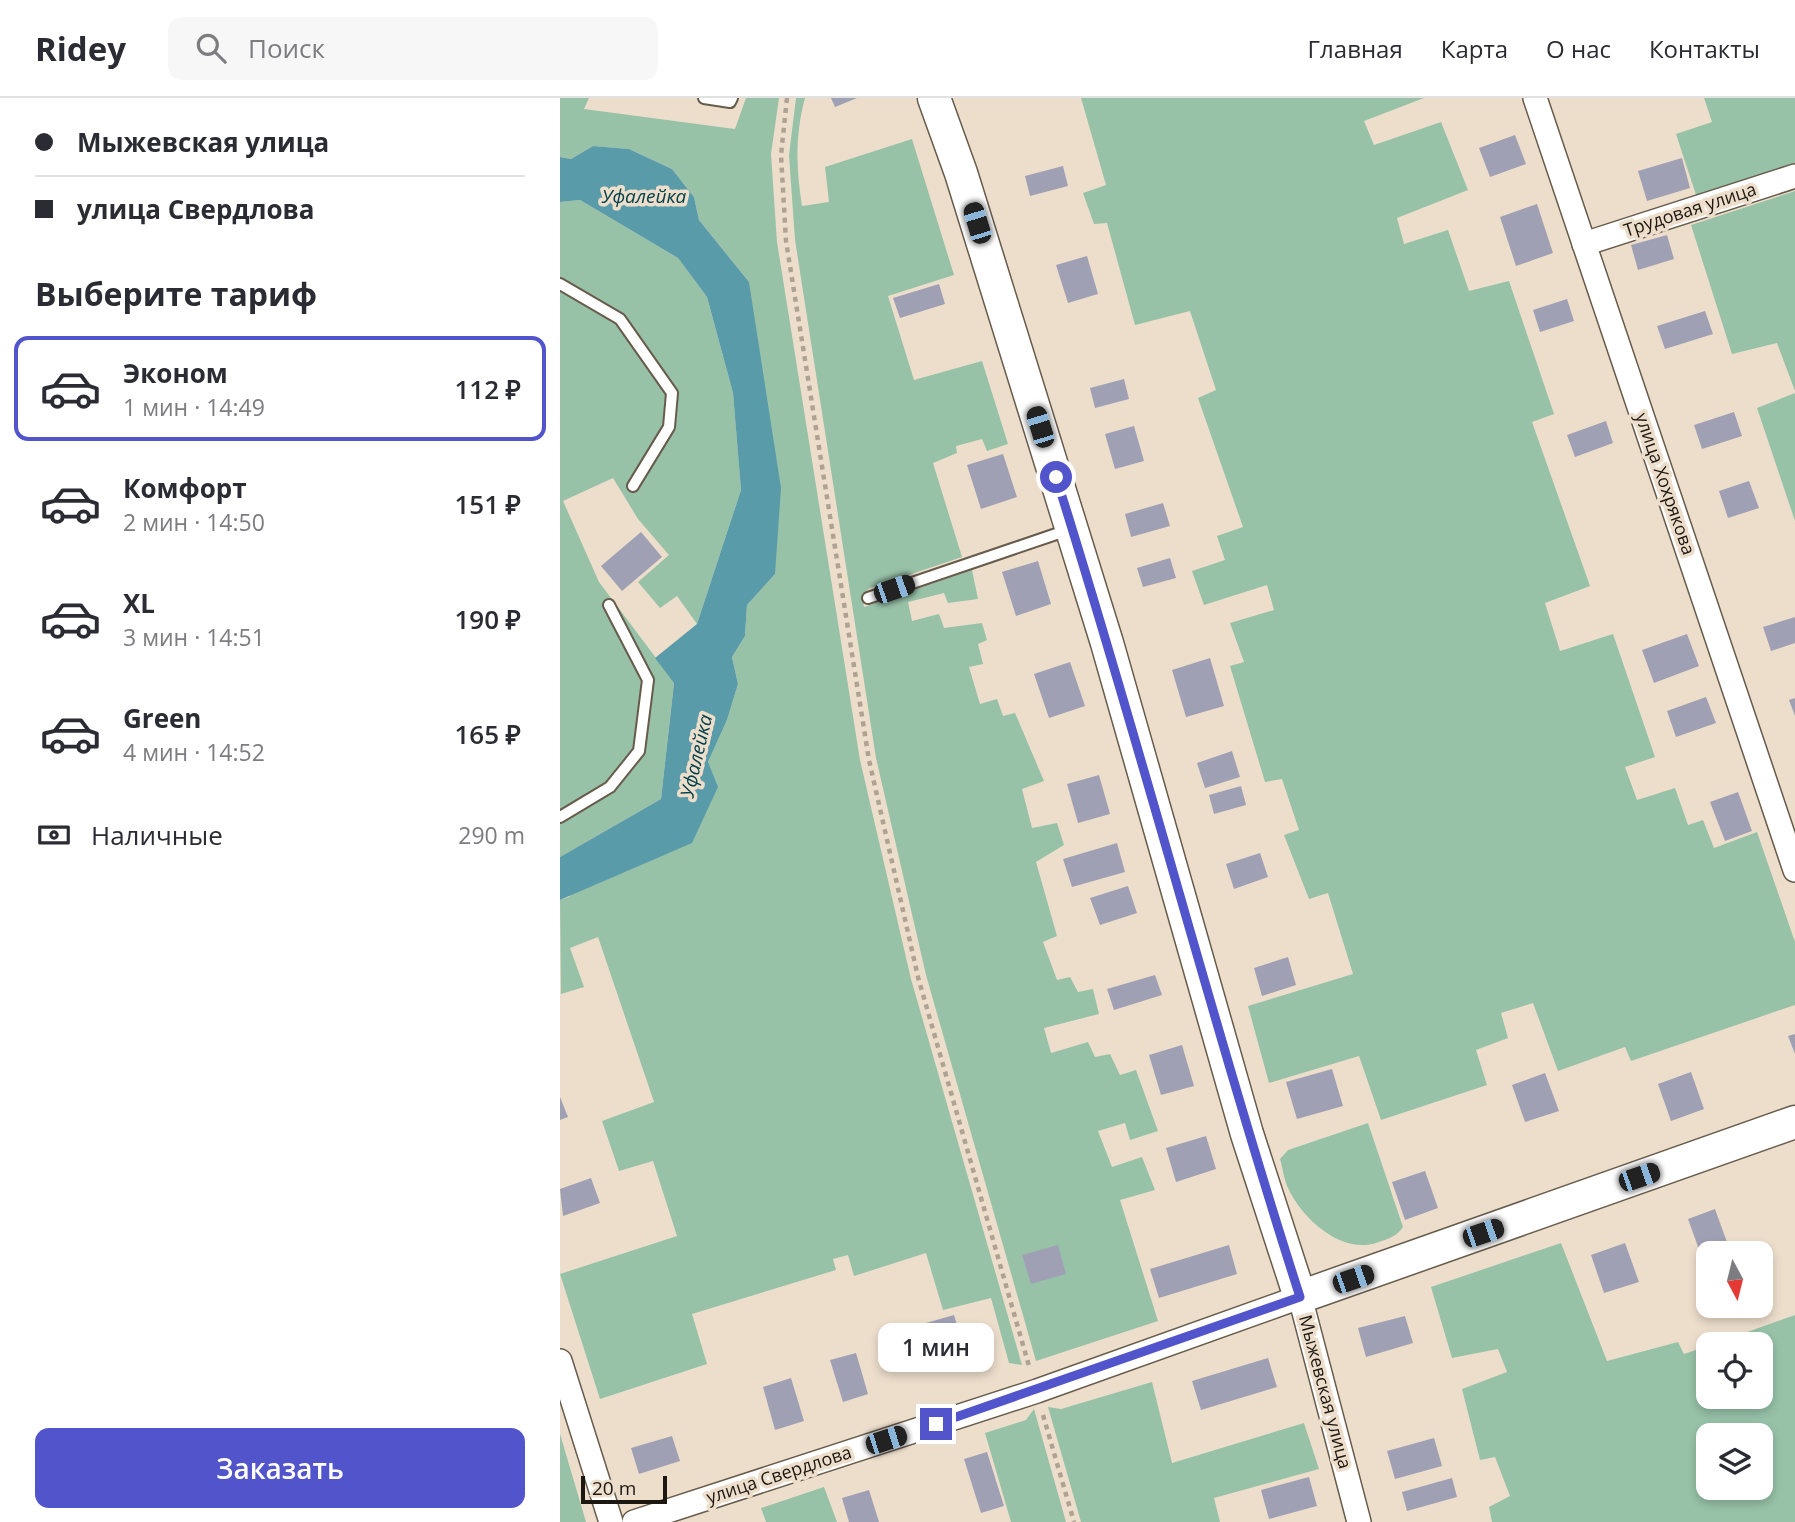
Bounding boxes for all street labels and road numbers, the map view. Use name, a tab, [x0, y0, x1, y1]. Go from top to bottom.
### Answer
street label: Трудовая улица	[1620, 176, 1759, 242]
street label: улица Хохрякова	[1630, 409, 1702, 558]
street label: Мыжевская улица	[1294, 1312, 1358, 1471]
street label: улица Свердлова	[703, 1439, 854, 1509]

